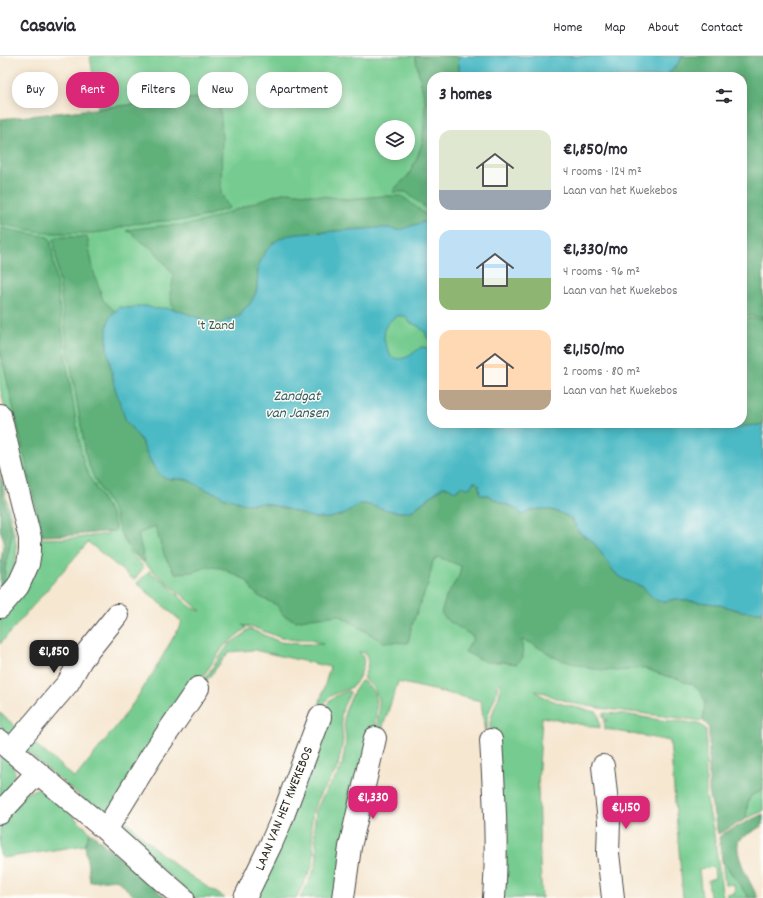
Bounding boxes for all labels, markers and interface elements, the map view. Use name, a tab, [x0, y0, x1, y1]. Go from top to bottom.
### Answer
text: Casavia	[20, 14, 76, 41]
text: Home	[553, 18, 582, 38]
text: Map	[604, 18, 626, 38]
text: About	[648, 18, 679, 38]
text: Contact	[701, 18, 743, 38]
chip: Buy	[12, 72, 58, 108]
chip: Rent	[66, 72, 119, 108]
chip: Filters	[127, 72, 190, 108]
chip: New	[198, 72, 248, 108]
chip: Apartment	[256, 72, 342, 108]
text: 3 homes	[439, 84, 492, 108]
icon: filters	[713, 85, 735, 107]
map controls	[375, 120, 415, 160]
button: layers	[375, 120, 415, 160]
text: €1,850/mo	[563, 139, 627, 163]
icon: home	[471, 146, 519, 194]
text: 4 rooms · 124 m²	[563, 163, 642, 182]
text: Laan van het Kwekebos	[563, 182, 677, 201]
text: €1,330/mo	[563, 239, 628, 263]
icon: home	[471, 246, 519, 294]
text: 4 rooms · 96 m²	[563, 263, 640, 282]
text: Laan van het Kwekebos	[563, 282, 677, 301]
park label: 't Zand	[198, 316, 234, 336]
text: €1,150/mo	[563, 339, 624, 363]
icon: home	[471, 346, 519, 394]
text: 2 rooms · 80 m²	[563, 363, 640, 382]
text: Laan van het Kwekebos	[563, 382, 677, 401]
water label: Zandgat van Jansen	[266, 386, 330, 425]
pin: €1,850	[21, 640, 87, 674]
text: €1,850	[39, 643, 69, 662]
street label: LAAN VAN HET KWEKEBOS	[251, 744, 319, 874]
pin: €1,330	[340, 786, 406, 820]
text: €1,330	[357, 789, 389, 808]
pin: €1,150	[593, 796, 659, 830]
text: €1,150	[612, 799, 640, 818]

